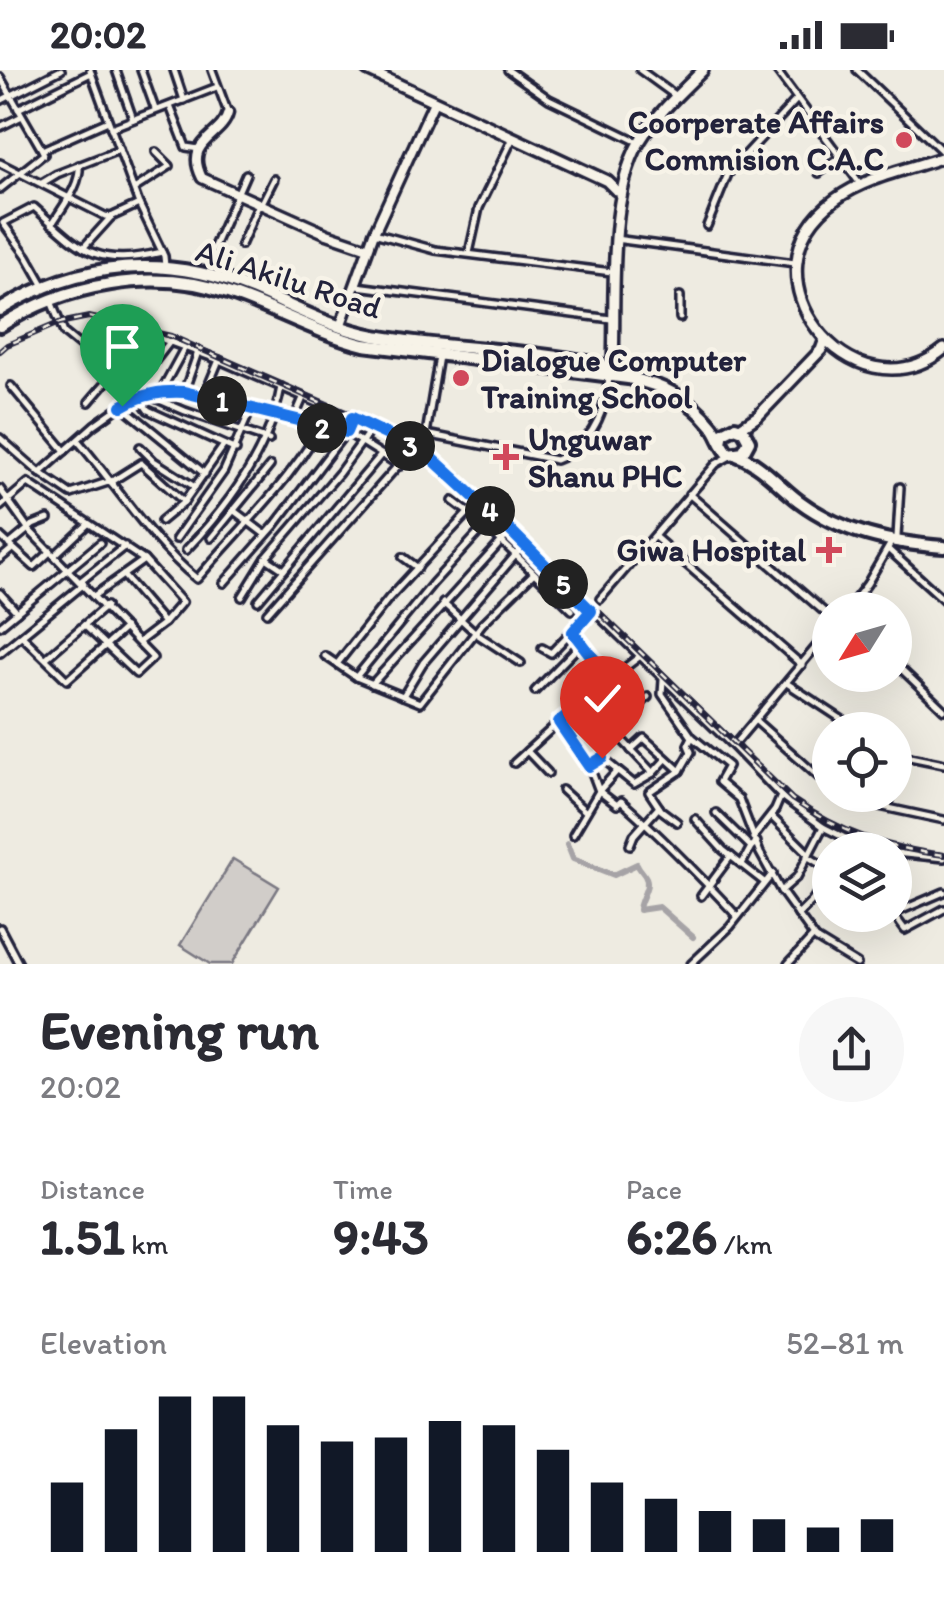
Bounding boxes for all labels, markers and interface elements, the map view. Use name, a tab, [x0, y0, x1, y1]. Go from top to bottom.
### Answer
text: 20:02	[50, 12, 146, 58]
place label: Coorperate Affairs Commision C.A.C	[628, 103, 884, 178]
marker: Coorperate Affairs Commision C.A.C	[893, 129, 915, 151]
street label: Ali Akilu Road	[191, 231, 387, 327]
pin	[80, 304, 165, 407]
icon: arrive	[95, 319, 150, 374]
place label: Dialogue Computer Training School	[480, 341, 747, 416]
marker: Dialogue Computer Training School	[450, 367, 472, 389]
pin: 1	[197, 376, 247, 426]
text: 1	[216, 384, 229, 418]
pin: 2	[297, 403, 347, 453]
text: 2	[315, 411, 329, 445]
place label: Unguwar Shanu PHC	[528, 420, 683, 495]
pin: 3	[385, 421, 435, 471]
text: 3	[402, 429, 418, 463]
marker: Unguwar Shanu PHC	[493, 444, 519, 470]
pin: 4	[465, 486, 515, 536]
text: 4	[482, 494, 498, 528]
place label: Giwa Hospital	[616, 531, 807, 569]
marker: Giwa Hospital	[816, 537, 842, 563]
pin: 5	[538, 559, 588, 609]
text: 5	[556, 567, 570, 601]
north arrow	[812, 592, 912, 692]
map controls	[812, 592, 912, 932]
pin	[560, 656, 645, 759]
icon: check	[575, 671, 630, 726]
button: locate	[812, 712, 912, 812]
button: layers	[812, 832, 912, 932]
text: Evening run	[40, 997, 319, 1063]
button: share	[799, 997, 904, 1102]
text: 20:02	[40, 1068, 121, 1106]
text: Distance	[40, 1172, 145, 1206]
text: Time	[333, 1172, 393, 1206]
text: Pace	[626, 1172, 682, 1206]
text: 1.51	[40, 1206, 125, 1267]
text: 9:43	[333, 1206, 429, 1267]
text: 6:26	[626, 1206, 717, 1267]
text: km	[125, 1227, 168, 1261]
text: /km	[717, 1227, 773, 1261]
text: Elevation	[40, 1324, 167, 1362]
text: 52–81 m	[786, 1324, 904, 1362]

